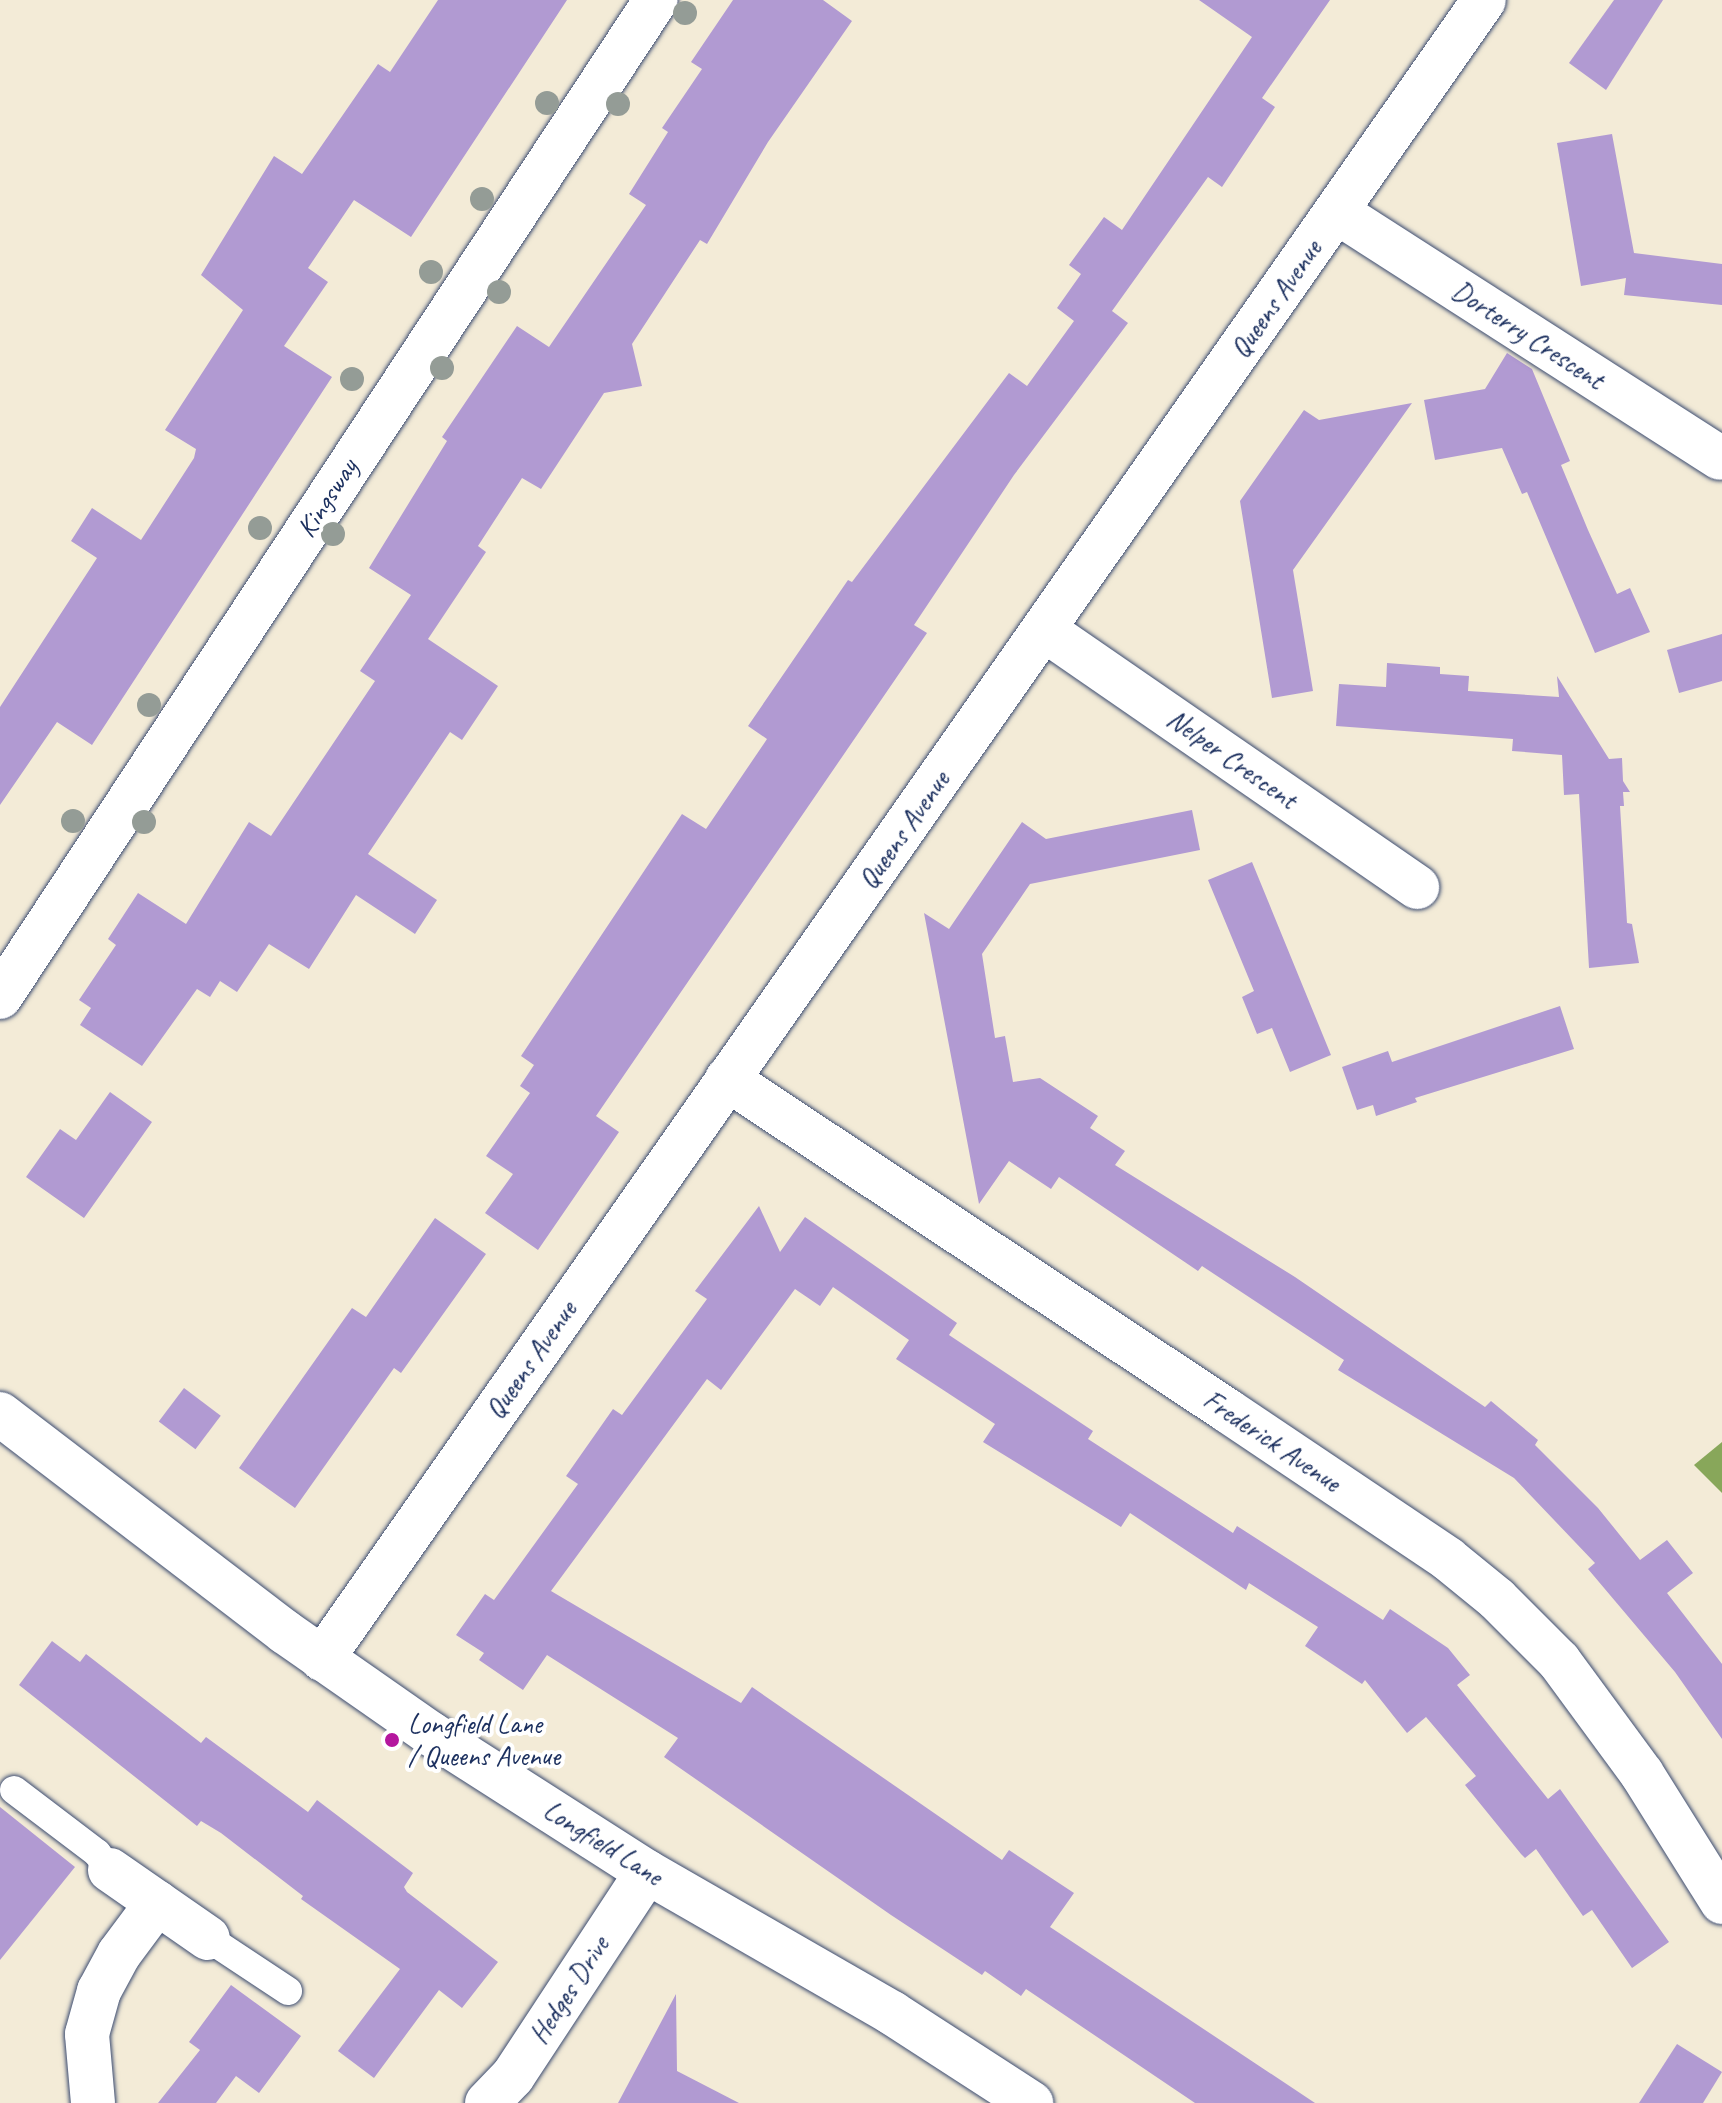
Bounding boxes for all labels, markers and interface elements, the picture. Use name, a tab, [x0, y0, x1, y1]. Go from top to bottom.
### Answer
street label: Queens Avenue	[1223, 234, 1329, 364]
street label: Dorterry Crescent	[1446, 273, 1610, 397]
street label: Kingsway	[289, 452, 365, 544]
street label: Nelper Crescent	[1160, 702, 1304, 816]
street label: Queens Avenue	[851, 765, 957, 895]
street label: Queens Avenue	[478, 1295, 584, 1425]
street label: Frederick Avenue	[1197, 1383, 1347, 1499]
place label: Longfield Lane / Queens Avenue	[408, 1707, 560, 1773]
marker: Longfield Lane / Queens Avenue	[383, 1731, 401, 1749]
street label: Longfield Lane	[537, 1793, 669, 1893]
street label: Hedges Drive	[522, 1930, 616, 2050]

